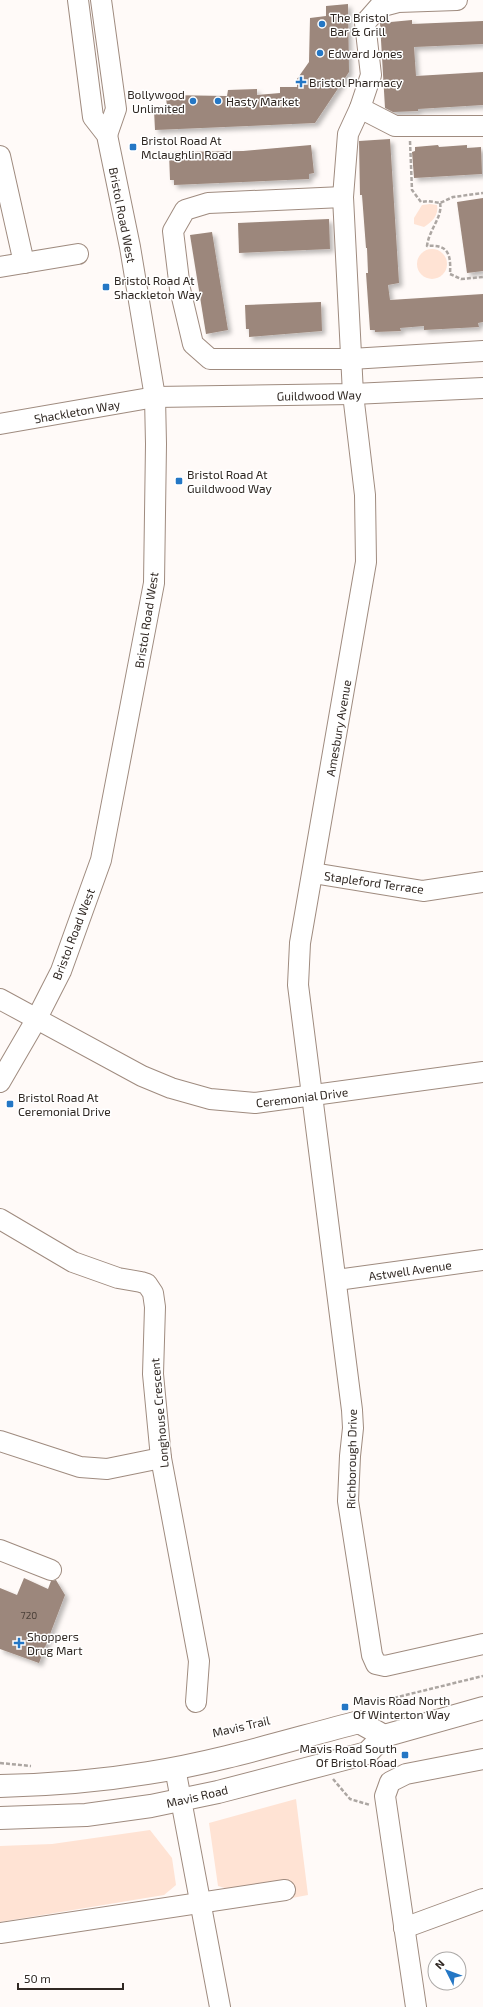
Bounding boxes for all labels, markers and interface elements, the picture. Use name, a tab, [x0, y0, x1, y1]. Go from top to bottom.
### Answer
place label: The Bristol Bar & Grill	[330, 10, 390, 38]
marker: The Bristol Bar & Grill	[317, 19, 327, 29]
place label: Edward Jones	[328, 46, 402, 60]
marker: Edward Jones	[315, 48, 325, 58]
place label: Bristol Pharmacy	[309, 75, 403, 89]
marker: Bristol Pharmacy	[296, 77, 306, 87]
place label: Bollywood Unlimited	[127, 87, 185, 115]
place label: Hasty Market	[226, 94, 299, 108]
marker: Bollywood Unlimited	[188, 96, 198, 106]
marker: Hasty Market	[213, 96, 223, 106]
place label: Bristol Road At Mclaughlin Road	[141, 133, 232, 161]
marker: Bristol Road At Mclaughlin Road	[128, 142, 138, 152]
street label: Bristol Road West	[107, 166, 139, 264]
place label: Bristol Road At Shackleton Way	[114, 273, 202, 301]
marker: Bristol Road At Shackleton Way	[101, 282, 111, 292]
street label: Guildwood Way	[276, 387, 362, 403]
street label: Shackleton Way	[33, 396, 122, 425]
place label: Bristol Road At Guildwood Way	[187, 467, 272, 495]
marker: Bristol Road At Guildwood Way	[174, 476, 184, 486]
street label: Bristol Road West	[131, 571, 161, 669]
street label: Amesbury Avenue	[323, 679, 353, 777]
street label: Stapleford Terrace	[323, 868, 425, 896]
street label: Bristol Road West	[49, 886, 97, 982]
street label: Ceremonial Drive	[255, 1084, 349, 1110]
place label: Bristol Road At Ceremonial Drive	[18, 1090, 111, 1118]
marker: Bristol Road At Ceremonial Drive	[5, 1099, 15, 1109]
street label: Astwell Avenue	[368, 1257, 452, 1283]
street label: Longhouse Crescent	[147, 1357, 171, 1469]
street label: Richborough Drive	[343, 1409, 359, 1509]
house number: 720	[21, 1609, 37, 1621]
place label: Shoppers Drug Mart	[27, 1629, 83, 1657]
marker: Shoppers Drug Mart	[14, 1638, 24, 1648]
place label: Mavis Road North Of Winterton Way	[353, 1693, 451, 1721]
marker: Mavis Road North Of Winterton Way	[340, 1702, 350, 1712]
street label: Mavis Trail	[211, 1712, 272, 1739]
place label: Mavis Road South Of Bristol Road	[300, 1741, 397, 1769]
marker: Mavis Road South Of Bristol Road	[400, 1750, 410, 1760]
street label: Mavis Road	[165, 1782, 229, 1810]
north arrow	[427, 1951, 467, 1991]
text: N	[432, 1957, 447, 1971]
scale bar	[18, 1965, 123, 1991]
text: 50 m	[24, 1971, 51, 1985]

